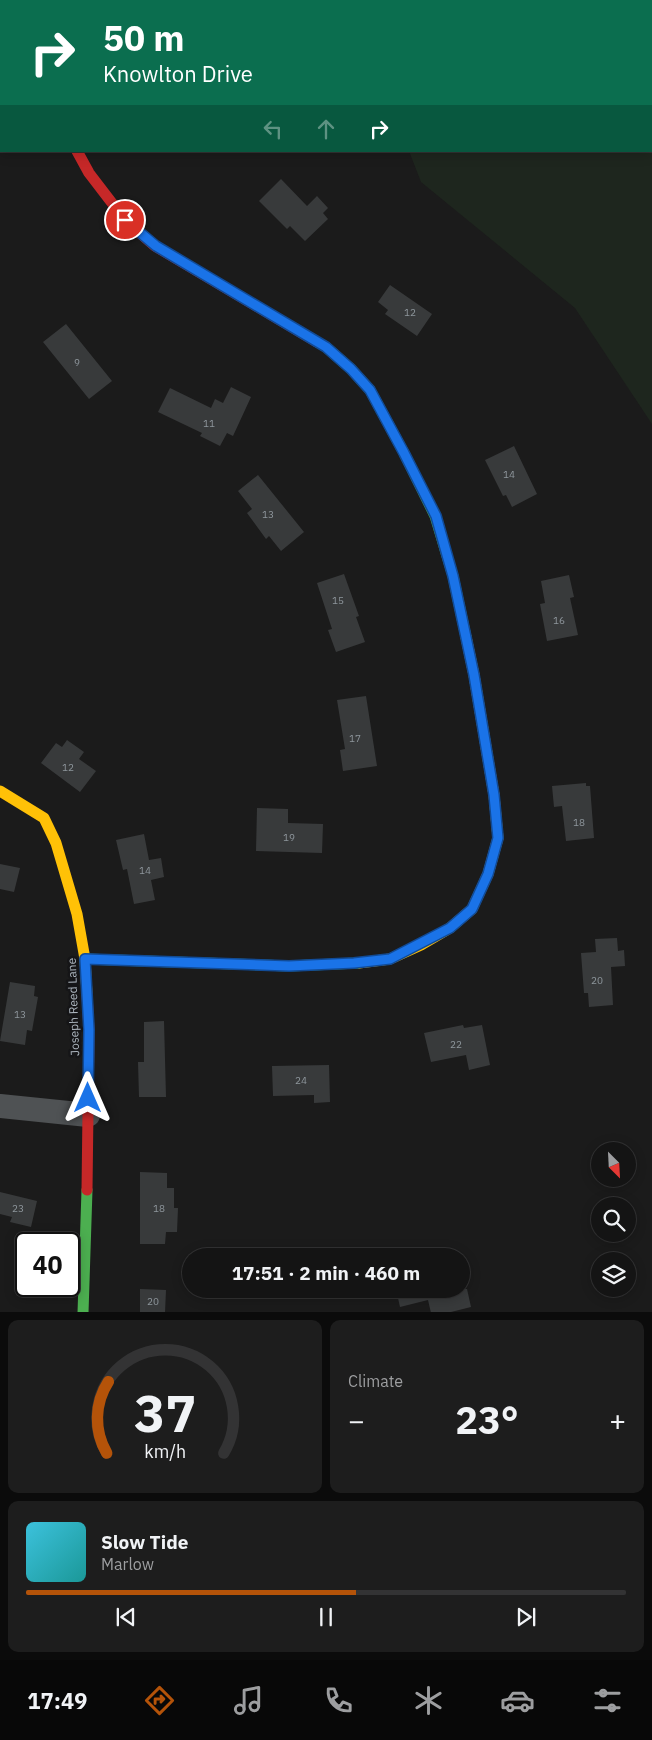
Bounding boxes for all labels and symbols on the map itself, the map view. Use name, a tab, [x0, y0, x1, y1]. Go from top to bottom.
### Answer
pin	[104, 199, 146, 241]
house number: 12	[404, 306, 416, 319]
house number: 9	[74, 356, 80, 369]
house number: 11	[203, 417, 215, 430]
house number: 14	[503, 468, 515, 481]
house number: 13	[262, 508, 274, 521]
house number: 15	[332, 594, 344, 607]
house number: 16	[553, 614, 565, 627]
house number: 17	[349, 732, 361, 745]
house number: 12	[62, 761, 74, 774]
house number: 18	[573, 816, 585, 829]
house number: 19	[283, 831, 295, 844]
house number: 14	[139, 864, 151, 877]
street label: Joseph Reed Lane	[64, 957, 82, 1056]
house number: 20	[591, 974, 603, 987]
house number: 13	[14, 1008, 26, 1021]
house number: 22	[450, 1038, 462, 1051]
position arrow	[61, 1071, 113, 1123]
house number: 24	[295, 1074, 307, 1087]
north arrow	[591, 1142, 636, 1188]
house number: 23	[12, 1202, 24, 1215]
house number: 18	[153, 1202, 165, 1215]
speed limit sign: 40	[15, 1232, 80, 1297]
house number: 20	[147, 1295, 159, 1308]

